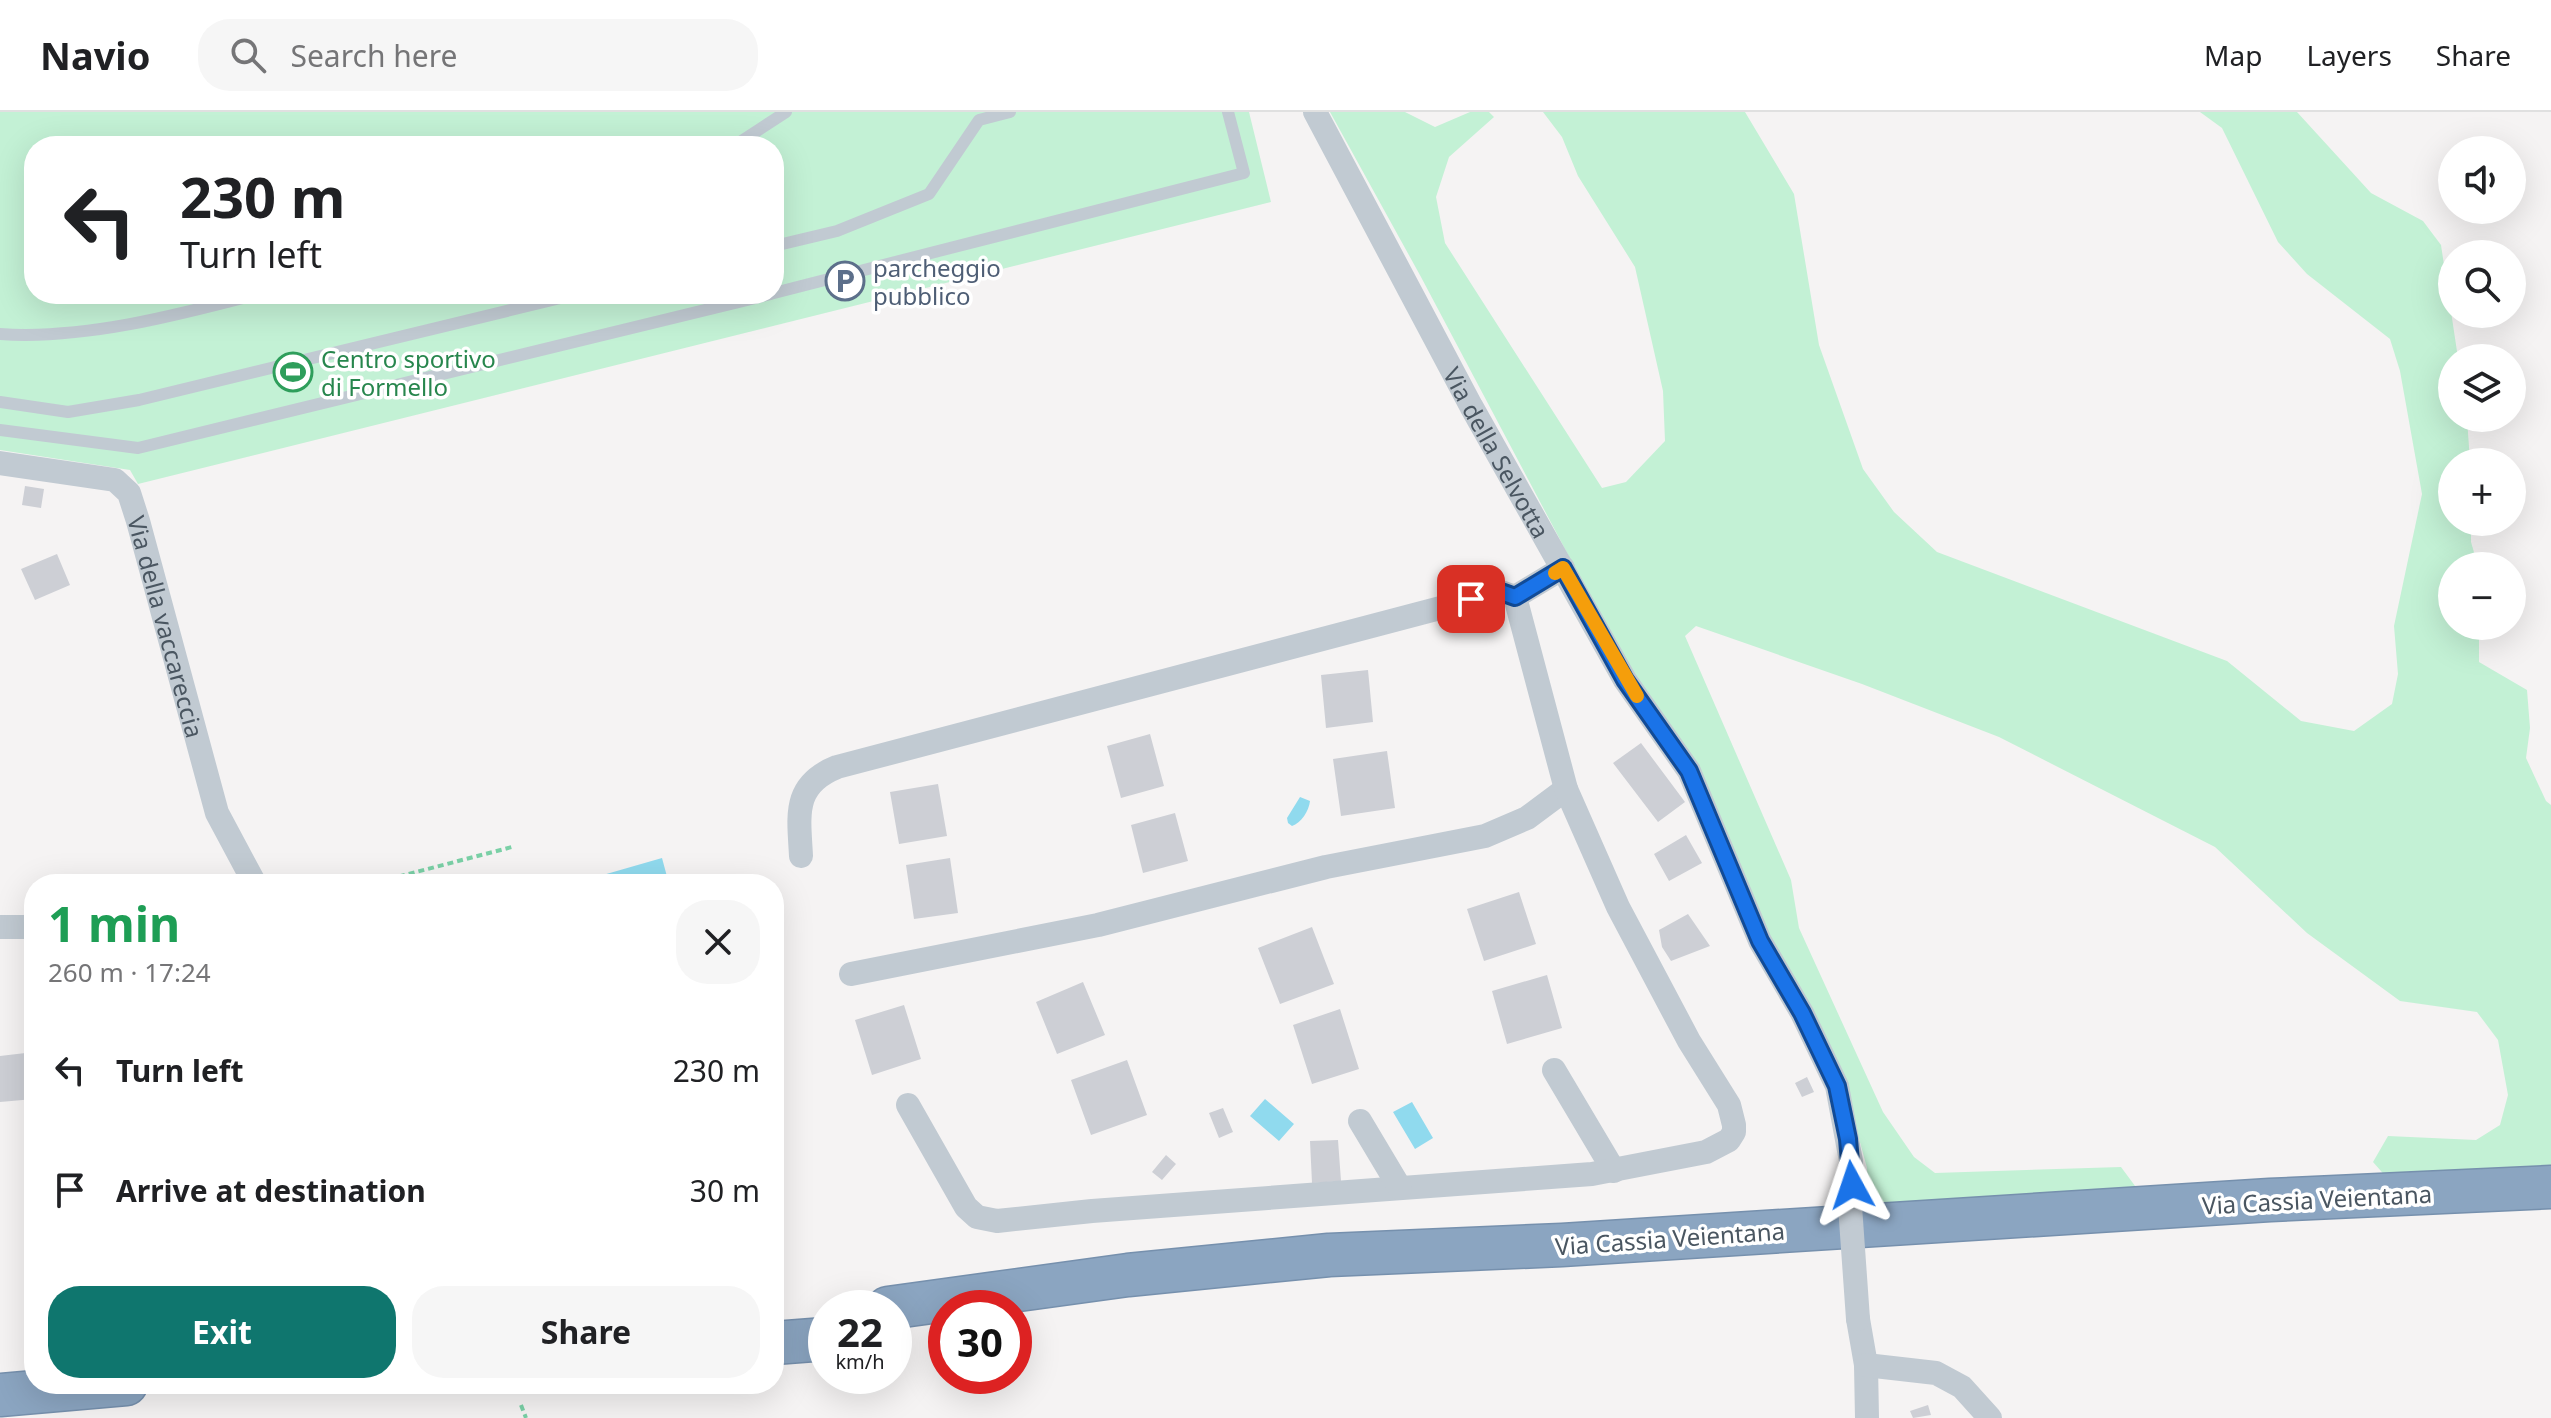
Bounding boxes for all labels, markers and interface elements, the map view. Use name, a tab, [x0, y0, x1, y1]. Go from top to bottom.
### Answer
search box	[198, 19, 758, 91]
text: Navio	[40, 29, 150, 81]
icon: search	[226, 33, 270, 77]
text: Search here	[290, 35, 457, 76]
text: Map	[2204, 36, 2262, 74]
text: Layers	[2306, 36, 2392, 74]
text: Share	[2436, 36, 2511, 74]
map controls	[2438, 136, 2526, 640]
button: sound	[2438, 136, 2526, 224]
text: 230 m	[180, 158, 345, 234]
icon: left	[48, 168, 152, 272]
text: Turn left	[180, 230, 322, 279]
button: search	[2438, 240, 2526, 328]
place label: parcheggio pubblico	[873, 251, 1001, 312]
parking icon: parcheggio pubblico	[824, 260, 866, 302]
place label: Centro sportivo di Formello	[321, 342, 496, 403]
button: layers	[2438, 344, 2526, 432]
sports icon: Centro sportivo di Formello	[272, 351, 314, 393]
street label: Via della Selvotta	[1437, 361, 1558, 544]
button: +	[2438, 448, 2526, 536]
street label: Via della vaccareccia	[121, 512, 212, 741]
button: −	[2438, 552, 2526, 640]
pin	[1437, 565, 1505, 633]
icon: arrive	[1449, 577, 1493, 621]
text: 1 min	[48, 891, 180, 956]
button: close	[676, 900, 760, 984]
text: 260 m · 17:24	[48, 954, 211, 990]
icon: left	[48, 1048, 92, 1092]
text: Turn left	[116, 1050, 244, 1091]
text: 230 m	[673, 1050, 760, 1091]
position arrow	[1810, 1143, 1894, 1227]
icon: arrive	[48, 1168, 92, 1212]
text: Arrive at destination	[116, 1170, 426, 1211]
text: 30 m	[690, 1170, 760, 1211]
street label: Via Cassia Veientana	[2201, 1176, 2433, 1222]
street label: Via Cassia Veientana	[1554, 1214, 1786, 1262]
button: Exit	[48, 1286, 396, 1378]
button: Share	[412, 1286, 760, 1378]
speed limit sign: 30	[928, 1290, 1032, 1394]
text: 22	[837, 1304, 883, 1359]
text: km/h	[835, 1348, 885, 1375]

